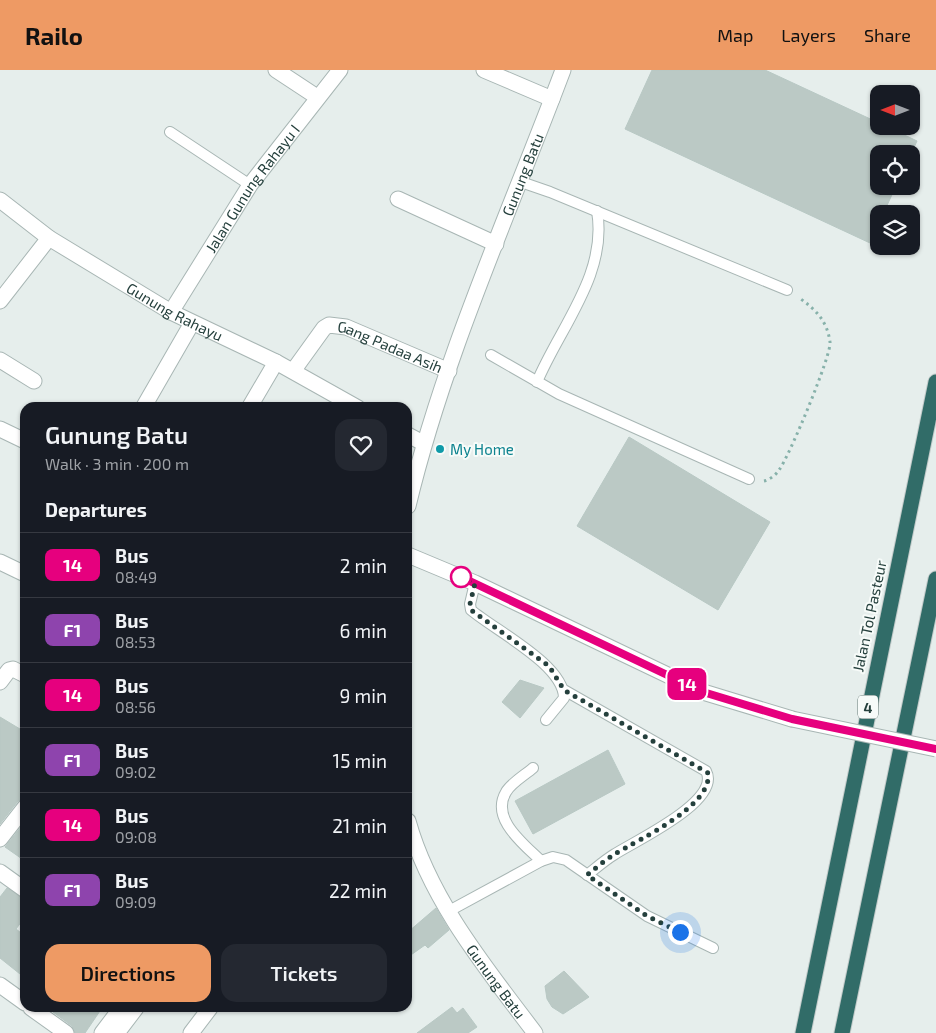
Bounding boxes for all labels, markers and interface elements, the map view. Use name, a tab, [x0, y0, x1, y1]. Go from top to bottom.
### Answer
text: Railo	[25, 21, 83, 50]
text: Map	[717, 24, 753, 46]
text: Layers	[781, 24, 836, 46]
text: Share	[864, 24, 911, 46]
north arrow	[870, 85, 920, 135]
map controls	[870, 85, 920, 255]
street label: Jalan Gunung Rahayu I	[201, 121, 303, 256]
street label: Gunung Batu	[498, 130, 547, 218]
button: locate	[870, 145, 920, 195]
button: layers	[870, 205, 920, 255]
street label: Gunung Rahayu	[124, 278, 226, 344]
street label: Gang Padaa Asih	[337, 317, 446, 376]
button: heart	[335, 419, 387, 471]
text: Gunung Batu	[45, 420, 188, 449]
place label: My Home	[450, 440, 514, 458]
marker: My Home	[434, 443, 446, 455]
text: Walk · 3 min · 200 m	[45, 454, 189, 473]
text: Departures	[45, 498, 147, 521]
text: Bus	[115, 544, 149, 567]
text: 14	[63, 554, 82, 576]
text: 2 min	[340, 554, 387, 577]
street label: Jalan Tol Pasteur	[848, 559, 890, 673]
unlabelled marker	[450, 566, 472, 588]
text: 08:49	[115, 567, 157, 586]
text: Bus	[115, 609, 149, 632]
text: F1	[64, 619, 81, 641]
text: 6 min	[339, 619, 387, 642]
text: 08:53	[115, 632, 156, 651]
line badge: 14	[664, 668, 710, 700]
text: 14	[677, 673, 697, 695]
text: Bus	[115, 674, 149, 697]
text: 14	[63, 684, 82, 706]
text: 9 min	[339, 684, 387, 707]
road number: 4	[858, 696, 878, 719]
text: 08:56	[115, 697, 156, 716]
text: Bus	[115, 739, 149, 762]
text: F1	[64, 749, 81, 771]
text: 15 min	[333, 749, 387, 772]
text: 09:02	[115, 762, 156, 781]
text: Bus	[115, 804, 149, 827]
text: 14	[63, 814, 82, 836]
text: 21 min	[332, 814, 387, 837]
text: 09:08	[115, 827, 157, 846]
text: Bus	[115, 869, 149, 892]
text: F1	[64, 879, 81, 901]
text: 22 min	[329, 879, 387, 902]
text: 09:09	[115, 892, 156, 911]
your location	[668, 920, 693, 945]
street label: Gunung Batu	[463, 941, 530, 1022]
button: Directions	[45, 944, 211, 1002]
button: Tickets	[221, 944, 387, 1002]

